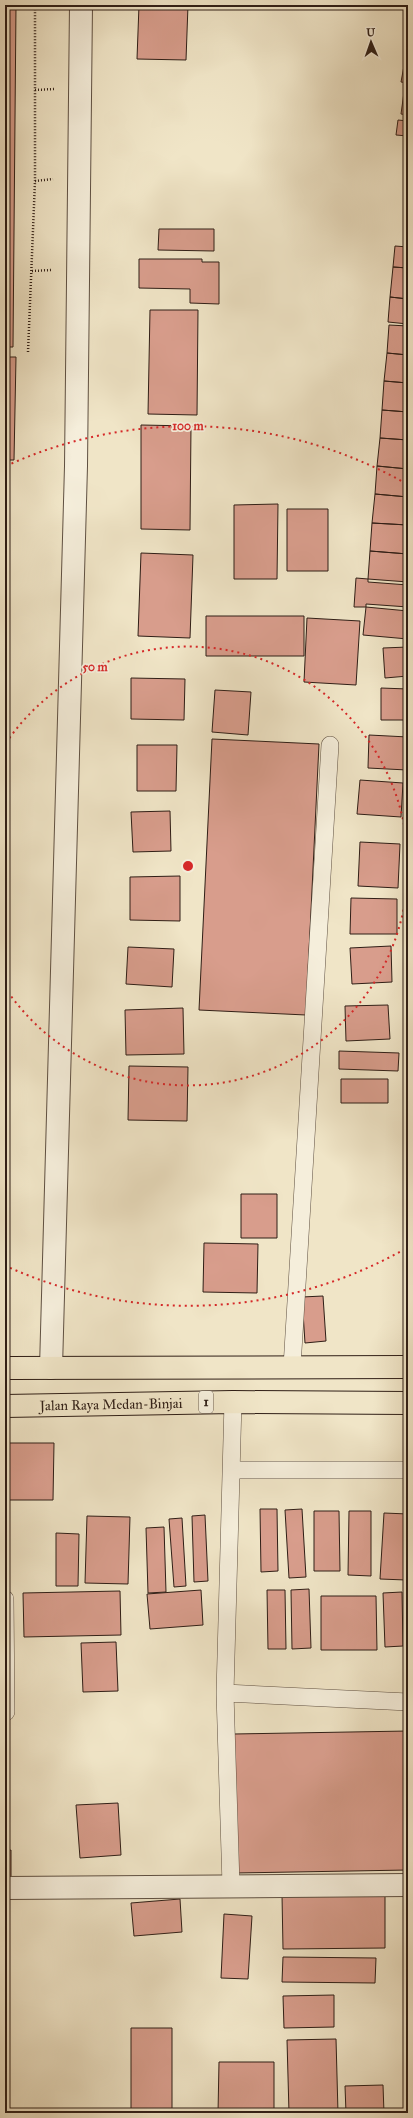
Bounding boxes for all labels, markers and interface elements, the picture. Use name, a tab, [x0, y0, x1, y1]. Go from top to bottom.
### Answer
north arrow	[351, 22, 391, 62]
text: U	[366, 26, 376, 39]
text: 100 m	[172, 419, 205, 433]
text: 50 m	[82, 660, 109, 674]
centre of rings	[181, 859, 195, 873]
road number: 1	[199, 1391, 213, 1413]
street label: Jalan Raya Medan-Binjai	[37, 1394, 183, 1415]

